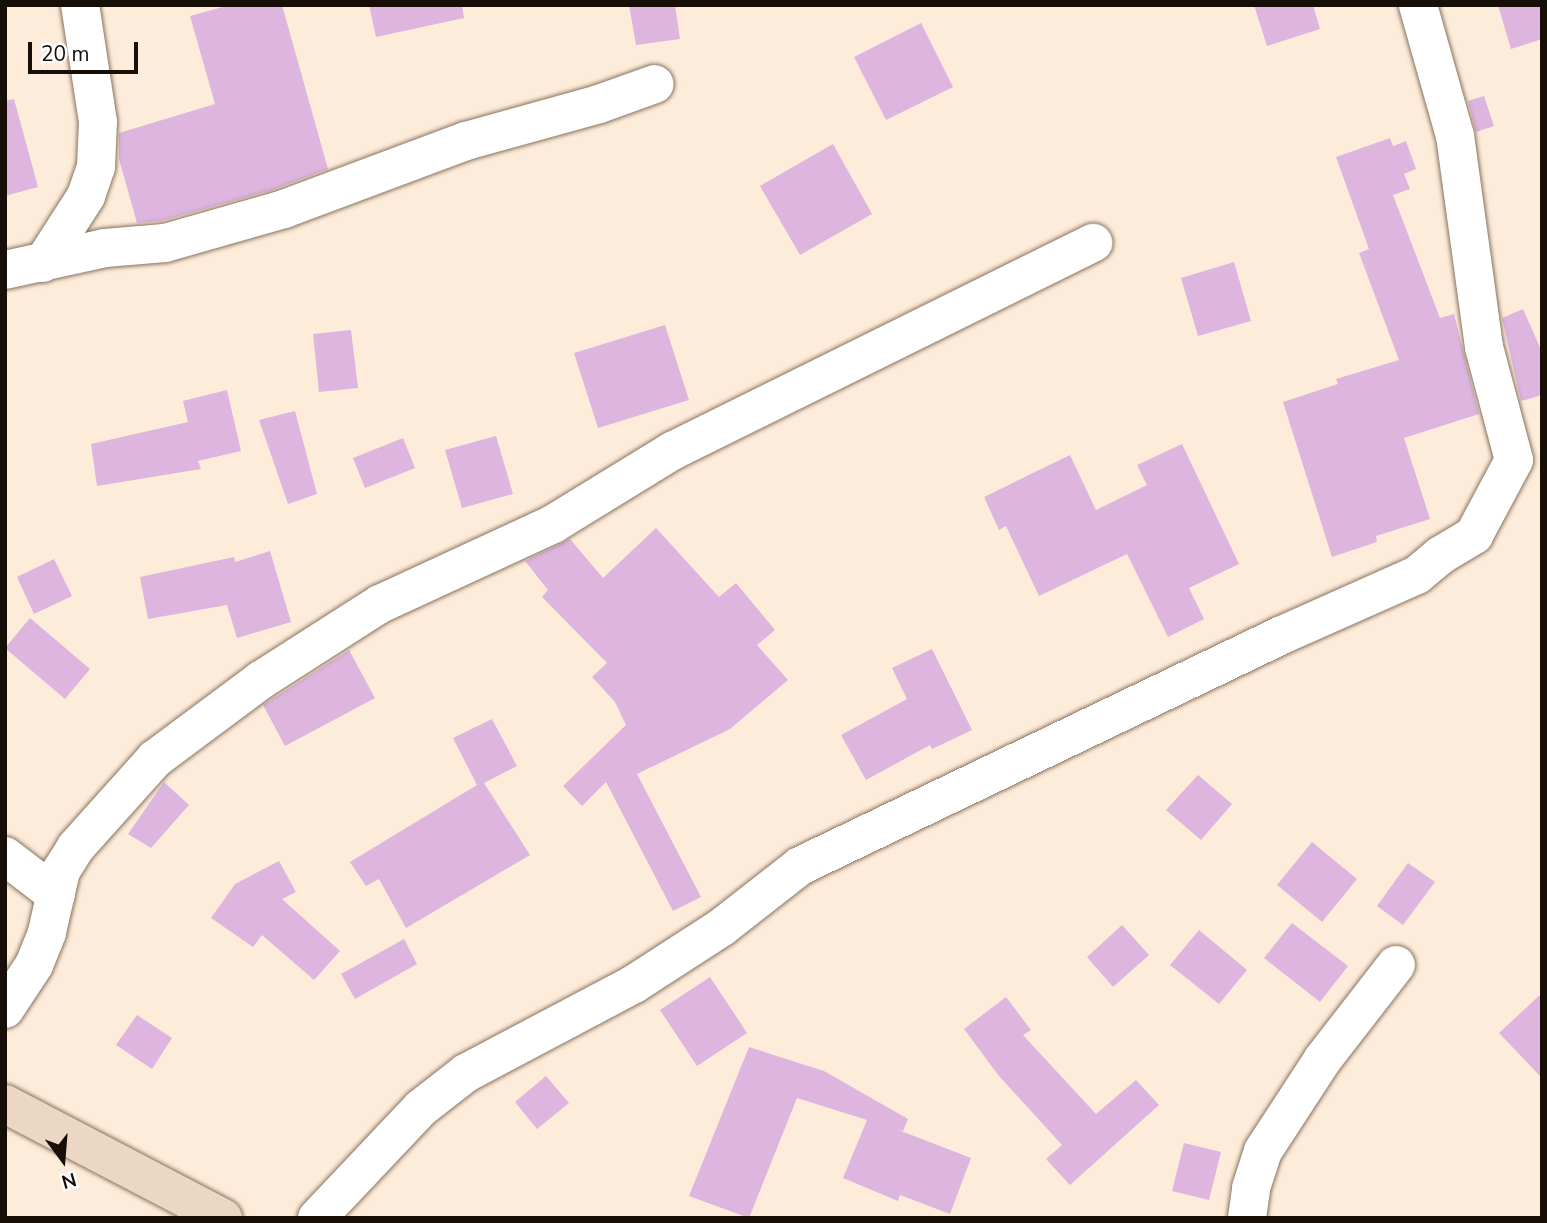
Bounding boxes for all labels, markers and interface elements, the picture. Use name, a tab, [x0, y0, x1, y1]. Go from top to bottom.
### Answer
scale bar	[32, 28, 142, 72]
text: 20 m	[41, 40, 90, 68]
north arrow	[28, 1125, 98, 1195]
text: N	[58, 1166, 79, 1195]

